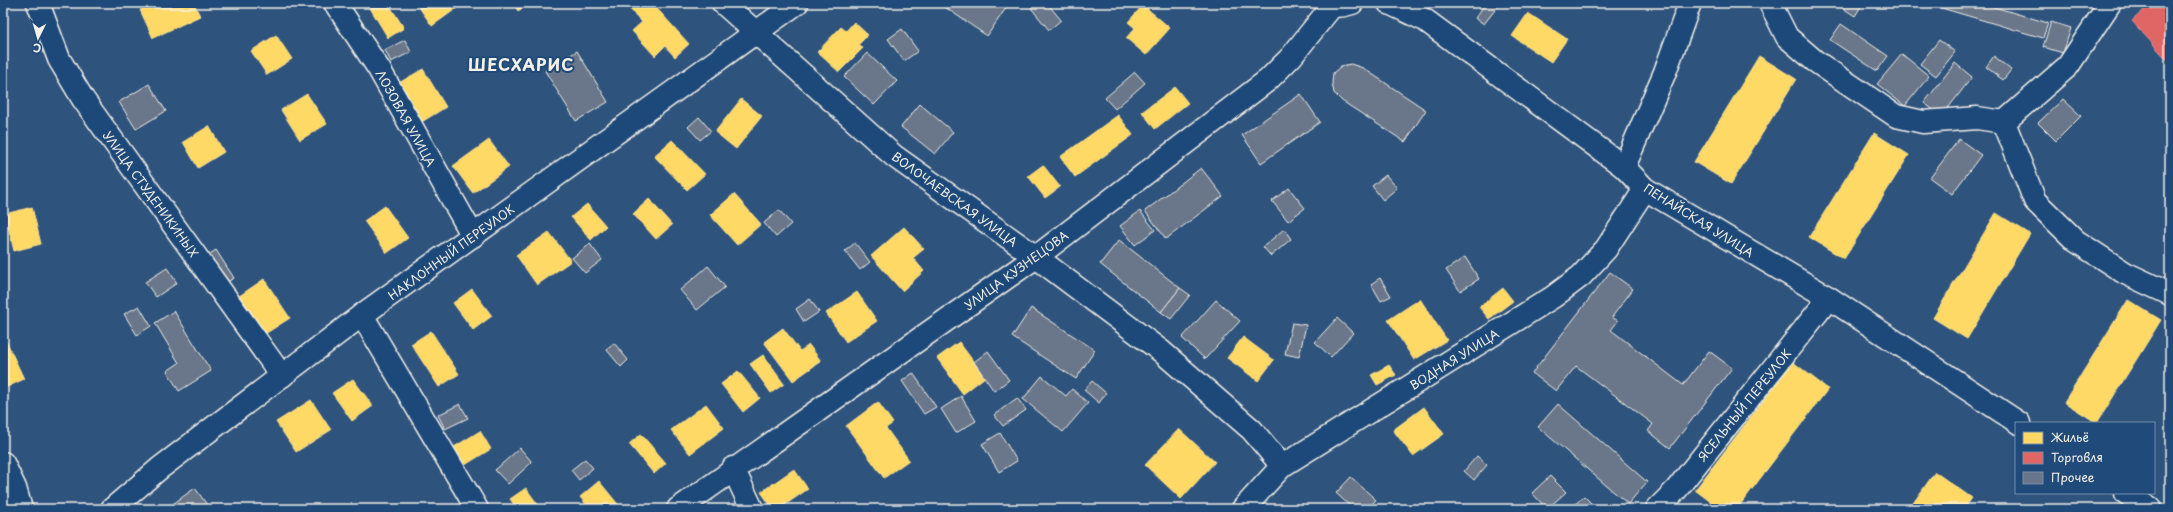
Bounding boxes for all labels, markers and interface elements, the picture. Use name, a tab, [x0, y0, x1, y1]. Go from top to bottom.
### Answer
north arrow	[18, 18, 58, 58]
text: С	[32, 40, 42, 57]
district label: ШЕСХАРИС	[468, 52, 574, 76]
street label: ЛОЗОВАЯ УЛИЦА	[372, 66, 440, 170]
street label: УЛИЦА СТУДЕНИКИНЫХ	[99, 127, 203, 261]
street label: ВОЛОЧАЕВСКАЯ УЛИЦА	[888, 147, 1022, 251]
street label: ПЕНАЙСКАЯ УЛИЦА	[1641, 179, 1757, 261]
street label: НАКЛОННЫЙ ПЕРЕУЛОК	[384, 200, 518, 304]
street label: УЛИЦА КУЗНЕЦОВА	[960, 226, 1072, 314]
street label: ВОДНАЯ УЛИЦА	[1406, 324, 1502, 394]
street label: ЯСЕЛЬНЫЙ ПЕРЕУЛОК	[1693, 345, 1795, 465]
legend	[2015, 422, 2155, 494]
text: Жильё	[2050, 428, 2089, 446]
text: Торговля	[2051, 448, 2103, 466]
text: Прочее	[2051, 468, 2095, 486]

